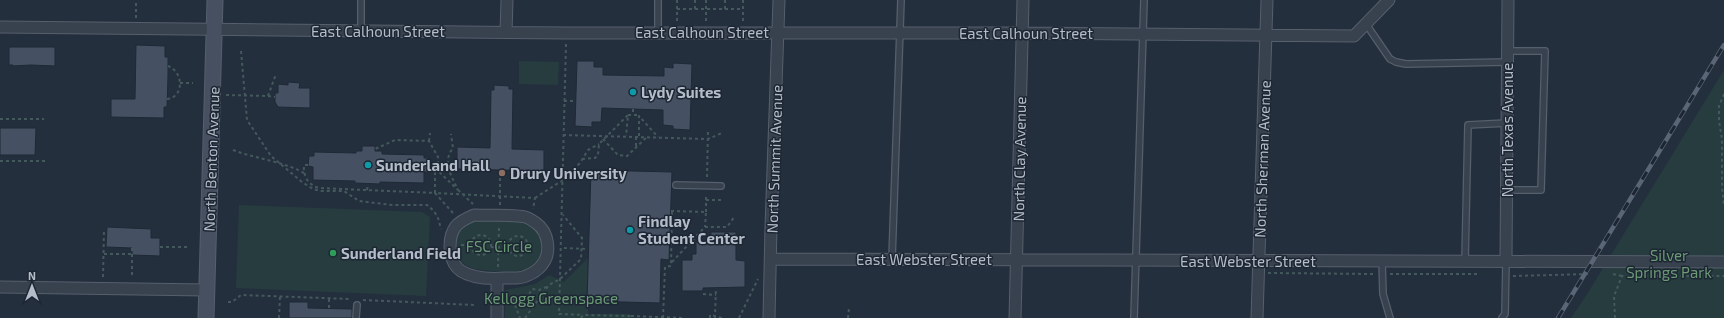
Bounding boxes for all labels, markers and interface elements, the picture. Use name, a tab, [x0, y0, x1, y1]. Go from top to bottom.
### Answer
street label: East Calhoun Street	[311, 22, 445, 40]
street label: East Calhoun Street	[635, 23, 769, 41]
street label: East Calhoun Street	[959, 24, 1093, 42]
street label: North Texas Avenue	[1498, 63, 1516, 197]
street label: North Sherman Avenue	[1250, 80, 1274, 238]
place label: Lydy Suites	[641, 83, 721, 102]
street label: North Summit Avenue	[762, 84, 786, 234]
street label: North Benton Avenue	[199, 86, 223, 232]
marker: Lydy Suites	[628, 87, 638, 97]
street label: North Clay Avenue	[1009, 96, 1029, 222]
place label: Sunderland Hall	[376, 156, 490, 174]
marker: Sunderland Hall	[363, 160, 373, 170]
place label: Drury University	[510, 164, 627, 183]
marker: Drury University	[497, 168, 507, 178]
place label: Findlay Student Center	[638, 212, 746, 247]
marker: Findlay Student Center	[625, 225, 635, 235]
park label: FSC Circle	[466, 237, 532, 255]
place label: Sunderland Field	[341, 244, 461, 262]
park label: Silver Springs Park	[1626, 246, 1712, 281]
marker: Sunderland Field	[328, 248, 338, 258]
street label: East Webster Street	[856, 250, 992, 268]
street label: East Webster Street	[1180, 252, 1316, 270]
north arrow	[12, 266, 52, 306]
text: N	[28, 269, 36, 282]
park label: Kellogg Greenspace	[484, 289, 618, 307]

